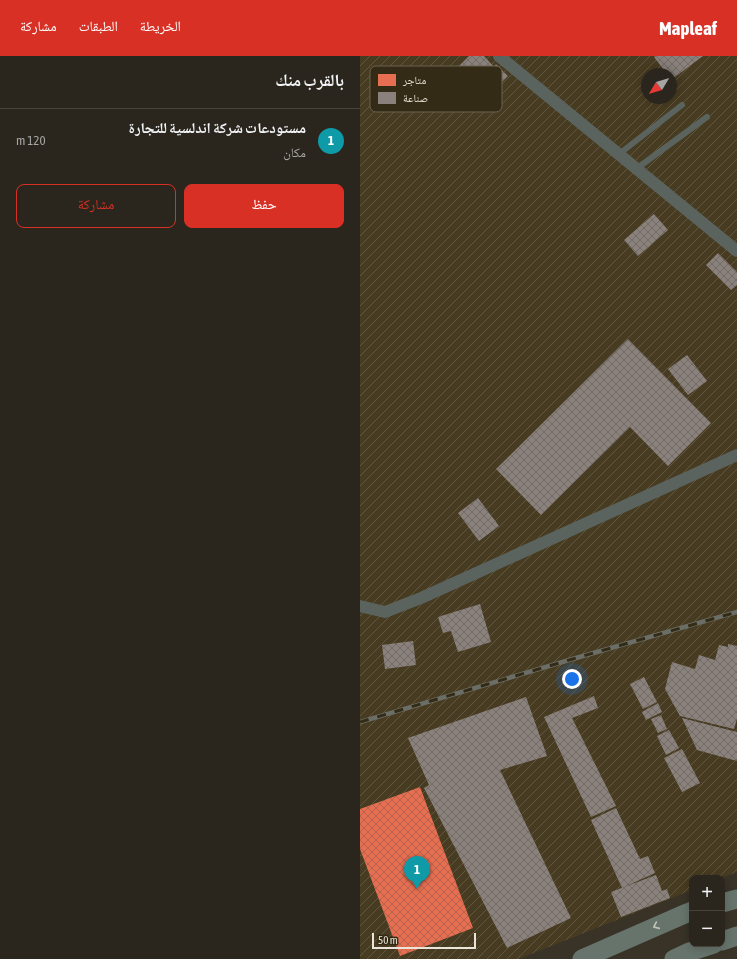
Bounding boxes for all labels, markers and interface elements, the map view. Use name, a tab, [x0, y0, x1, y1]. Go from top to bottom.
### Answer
text: Mapleaf	[659, 17, 717, 39]
text: مشاركة	[20, 18, 57, 34]
text: الطبقات	[79, 18, 118, 34]
text: الخريطة	[140, 18, 181, 34]
legend	[370, 66, 502, 112]
north arrow	[641, 68, 677, 104]
text: بالقرب منك	[275, 70, 344, 90]
text: متاجر	[402, 74, 426, 86]
text: صناعة	[403, 92, 428, 104]
text: مستودعات شركة اندلسية للتجارة	[129, 119, 306, 136]
text: 120 m	[16, 133, 46, 148]
text: 1	[328, 133, 334, 148]
text: مكان	[283, 145, 306, 160]
button: مشاركة	[16, 184, 176, 228]
button: حفظ	[184, 184, 344, 228]
your location	[562, 669, 582, 689]
pin: 1	[404, 856, 430, 889]
map controls	[689, 875, 725, 947]
button: +	[689, 875, 725, 911]
button: −	[689, 911, 725, 947]
one-way arrow	[653, 922, 660, 930]
scale bar	[372, 931, 476, 950]
text: 50 m	[378, 934, 398, 946]

